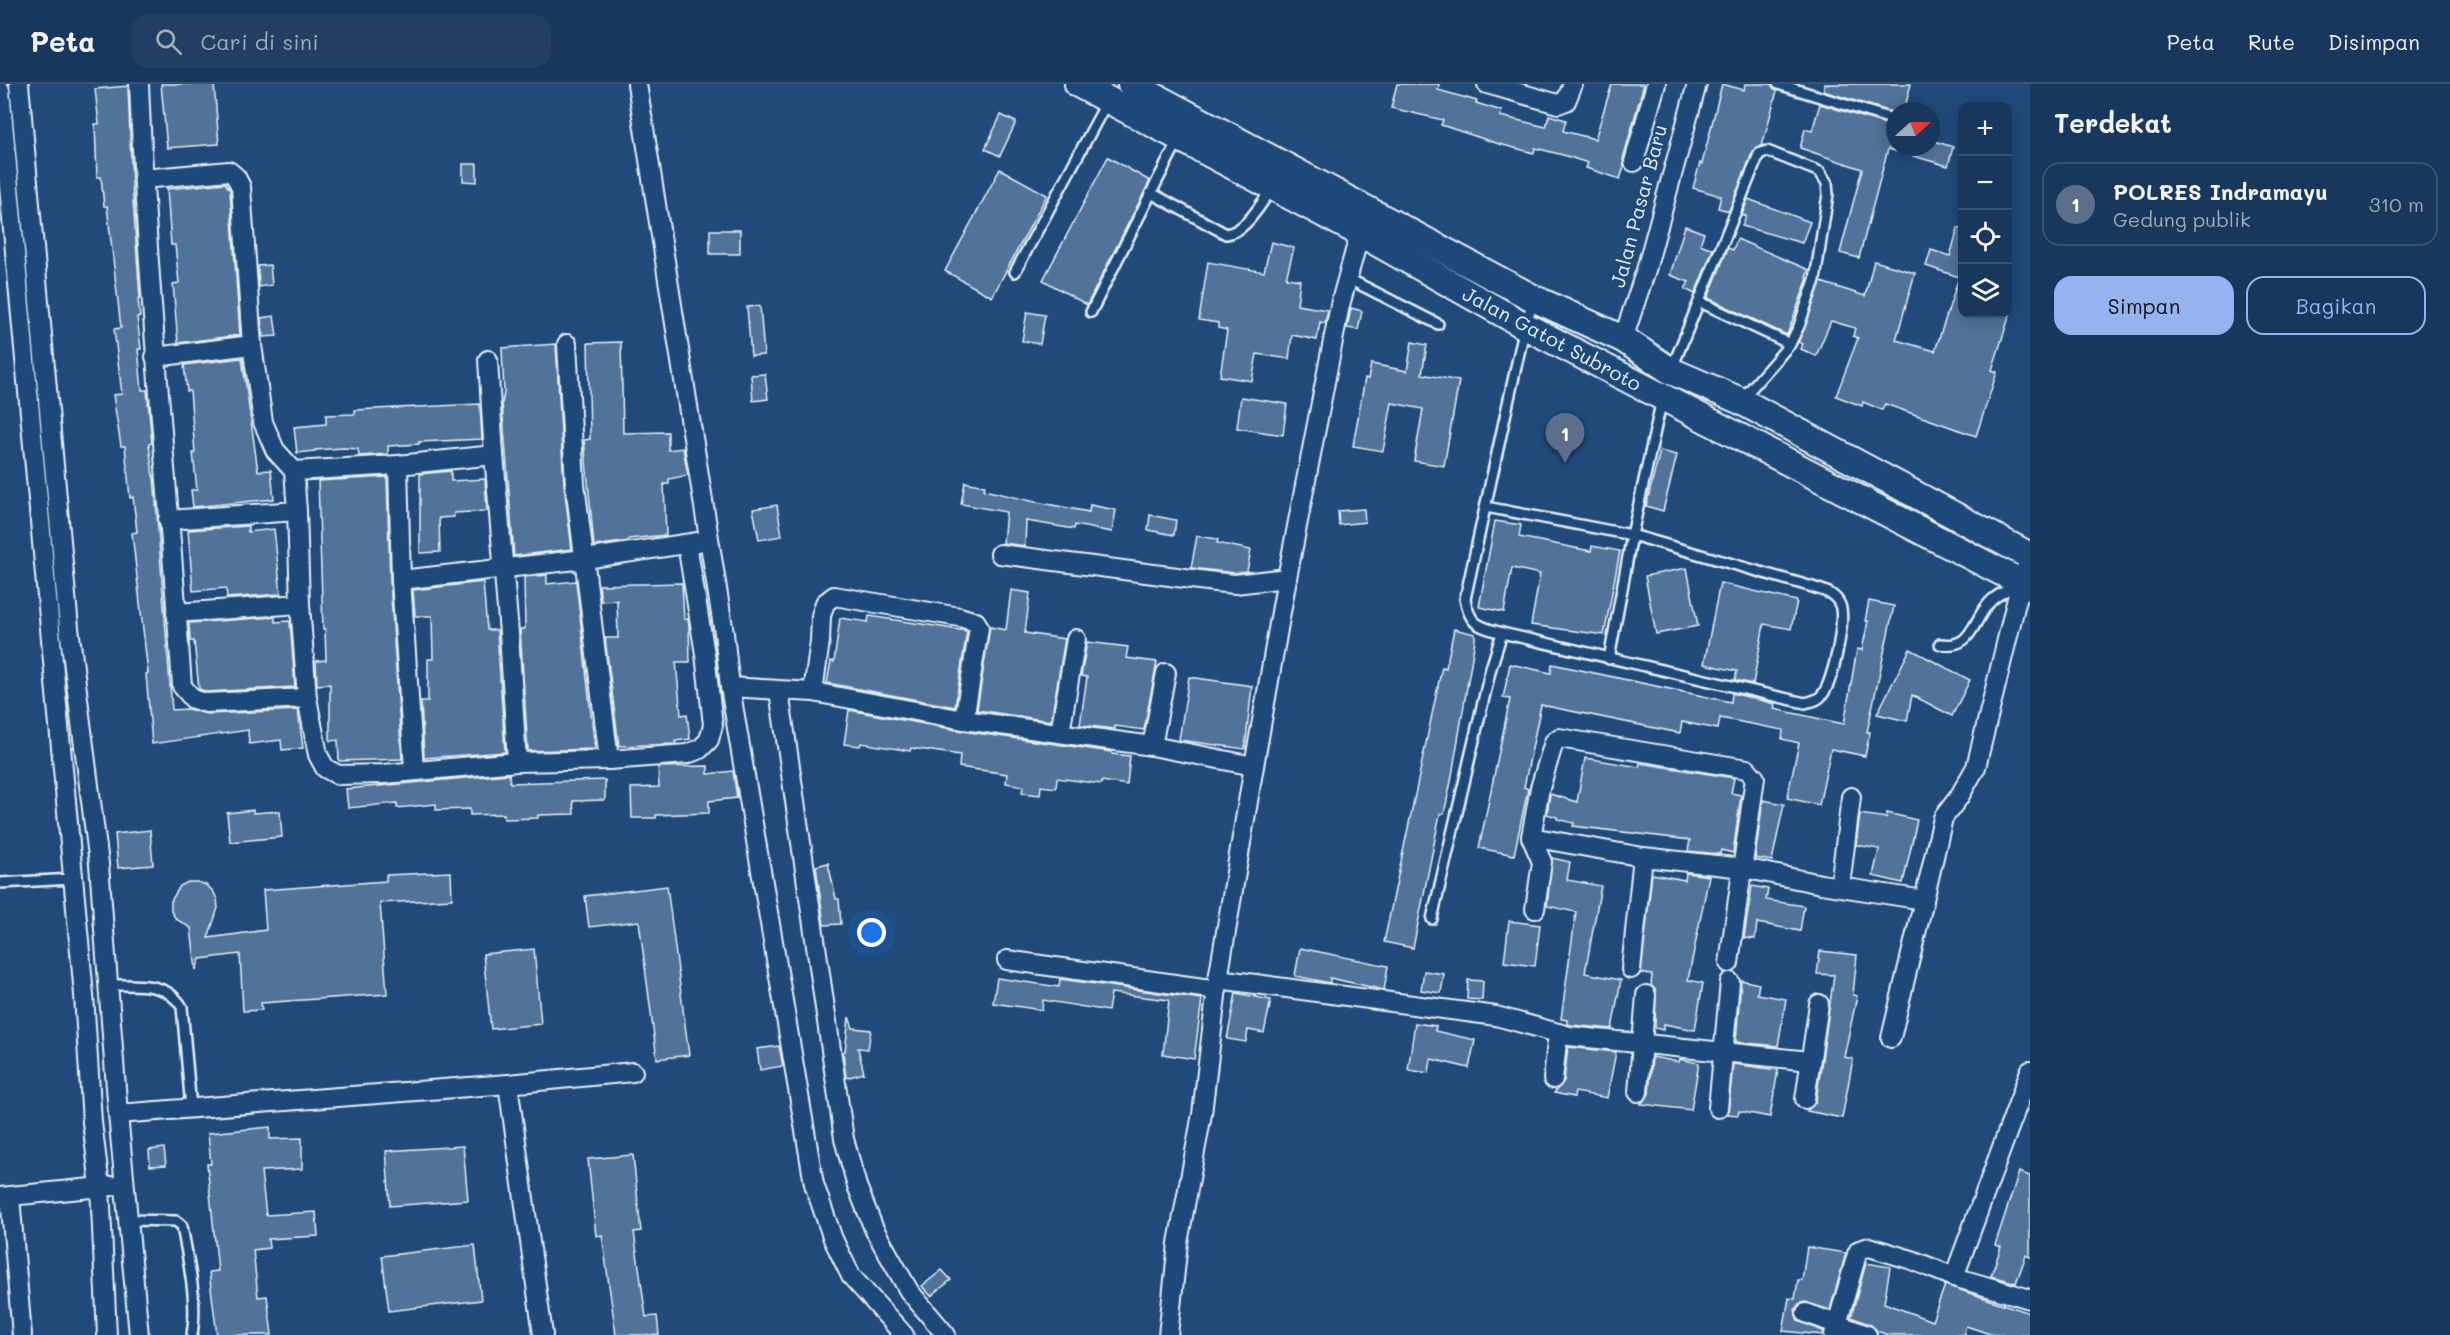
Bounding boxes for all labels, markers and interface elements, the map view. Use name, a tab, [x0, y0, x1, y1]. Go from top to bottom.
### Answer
search box	[131, 14, 551, 68]
text: Peta	[30, 23, 95, 59]
icon: search	[152, 25, 185, 58]
text: Cari di sini	[200, 27, 319, 56]
text: Peta	[2167, 28, 2215, 55]
text: Rute	[2248, 28, 2295, 55]
text: Disimpan	[2328, 28, 2420, 55]
north arrow	[1886, 102, 1940, 156]
map controls	[1958, 102, 2012, 318]
button: +	[1958, 102, 2012, 156]
text: Terdekat	[2054, 106, 2172, 140]
street label: Jalan Pasar Baru	[1604, 121, 1672, 290]
button: −	[1958, 156, 2012, 210]
text: POLRES Indramayu	[2113, 177, 2328, 206]
text: 1	[2071, 191, 2080, 217]
text: 310 m	[2369, 191, 2424, 217]
text: Gedung publik	[2113, 206, 2251, 232]
button: locate	[1958, 210, 2012, 264]
button: layers	[1958, 264, 2012, 318]
button: Simpan	[2054, 276, 2234, 335]
button: Bagikan	[2246, 276, 2426, 335]
street label: Jalan Gatot Subroto	[1458, 280, 1647, 396]
pin: 1	[1546, 414, 1584, 463]
your location	[857, 918, 886, 947]

